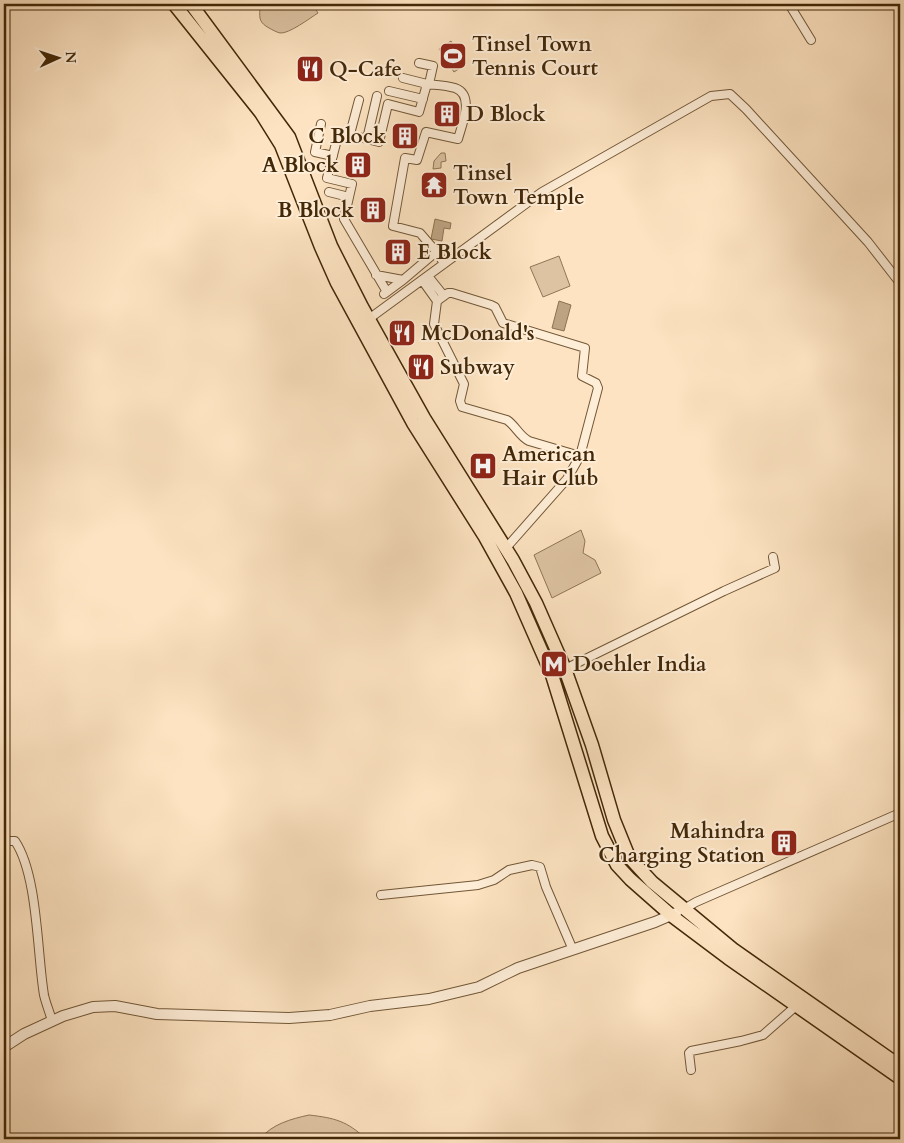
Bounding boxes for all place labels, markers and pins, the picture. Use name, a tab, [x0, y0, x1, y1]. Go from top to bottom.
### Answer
place label: Tinsel Town Tennis Court	[472, 30, 598, 83]
sports icon: Tinsel Town Tennis Court	[438, 41, 468, 71]
restaurant icon: Q-Cafe	[295, 54, 325, 84]
place label: Q-Cafe	[329, 55, 402, 84]
building icon: D Block	[432, 99, 462, 129]
place label: D Block	[466, 100, 546, 129]
building icon: C Block	[390, 121, 420, 151]
place label: C Block	[308, 122, 386, 151]
building icon: A Block	[343, 150, 373, 180]
place label: A Block	[262, 151, 339, 180]
place label: Tinsel Town Temple	[453, 159, 585, 212]
temple icon: Tinsel Town Temple	[419, 170, 449, 200]
building icon: B Block	[358, 195, 388, 225]
place label: B Block	[277, 196, 354, 225]
building icon: E Block	[383, 237, 413, 267]
place label: E Block	[417, 238, 492, 267]
restaurant icon: McDonald's	[387, 318, 417, 348]
place label: McDonald's	[421, 319, 535, 348]
restaurant icon: Subway	[406, 352, 436, 382]
place label: Subway	[440, 353, 515, 382]
place label: American Hair Club	[502, 440, 598, 493]
hospital icon: American Hair Club	[468, 451, 498, 481]
metro station icon: Doehler India	[539, 649, 569, 679]
place label: Doehler India	[573, 650, 707, 679]
place label: Mahindra Charging Station	[598, 817, 766, 870]
building icon: Mahindra Charging Station	[769, 828, 799, 858]

